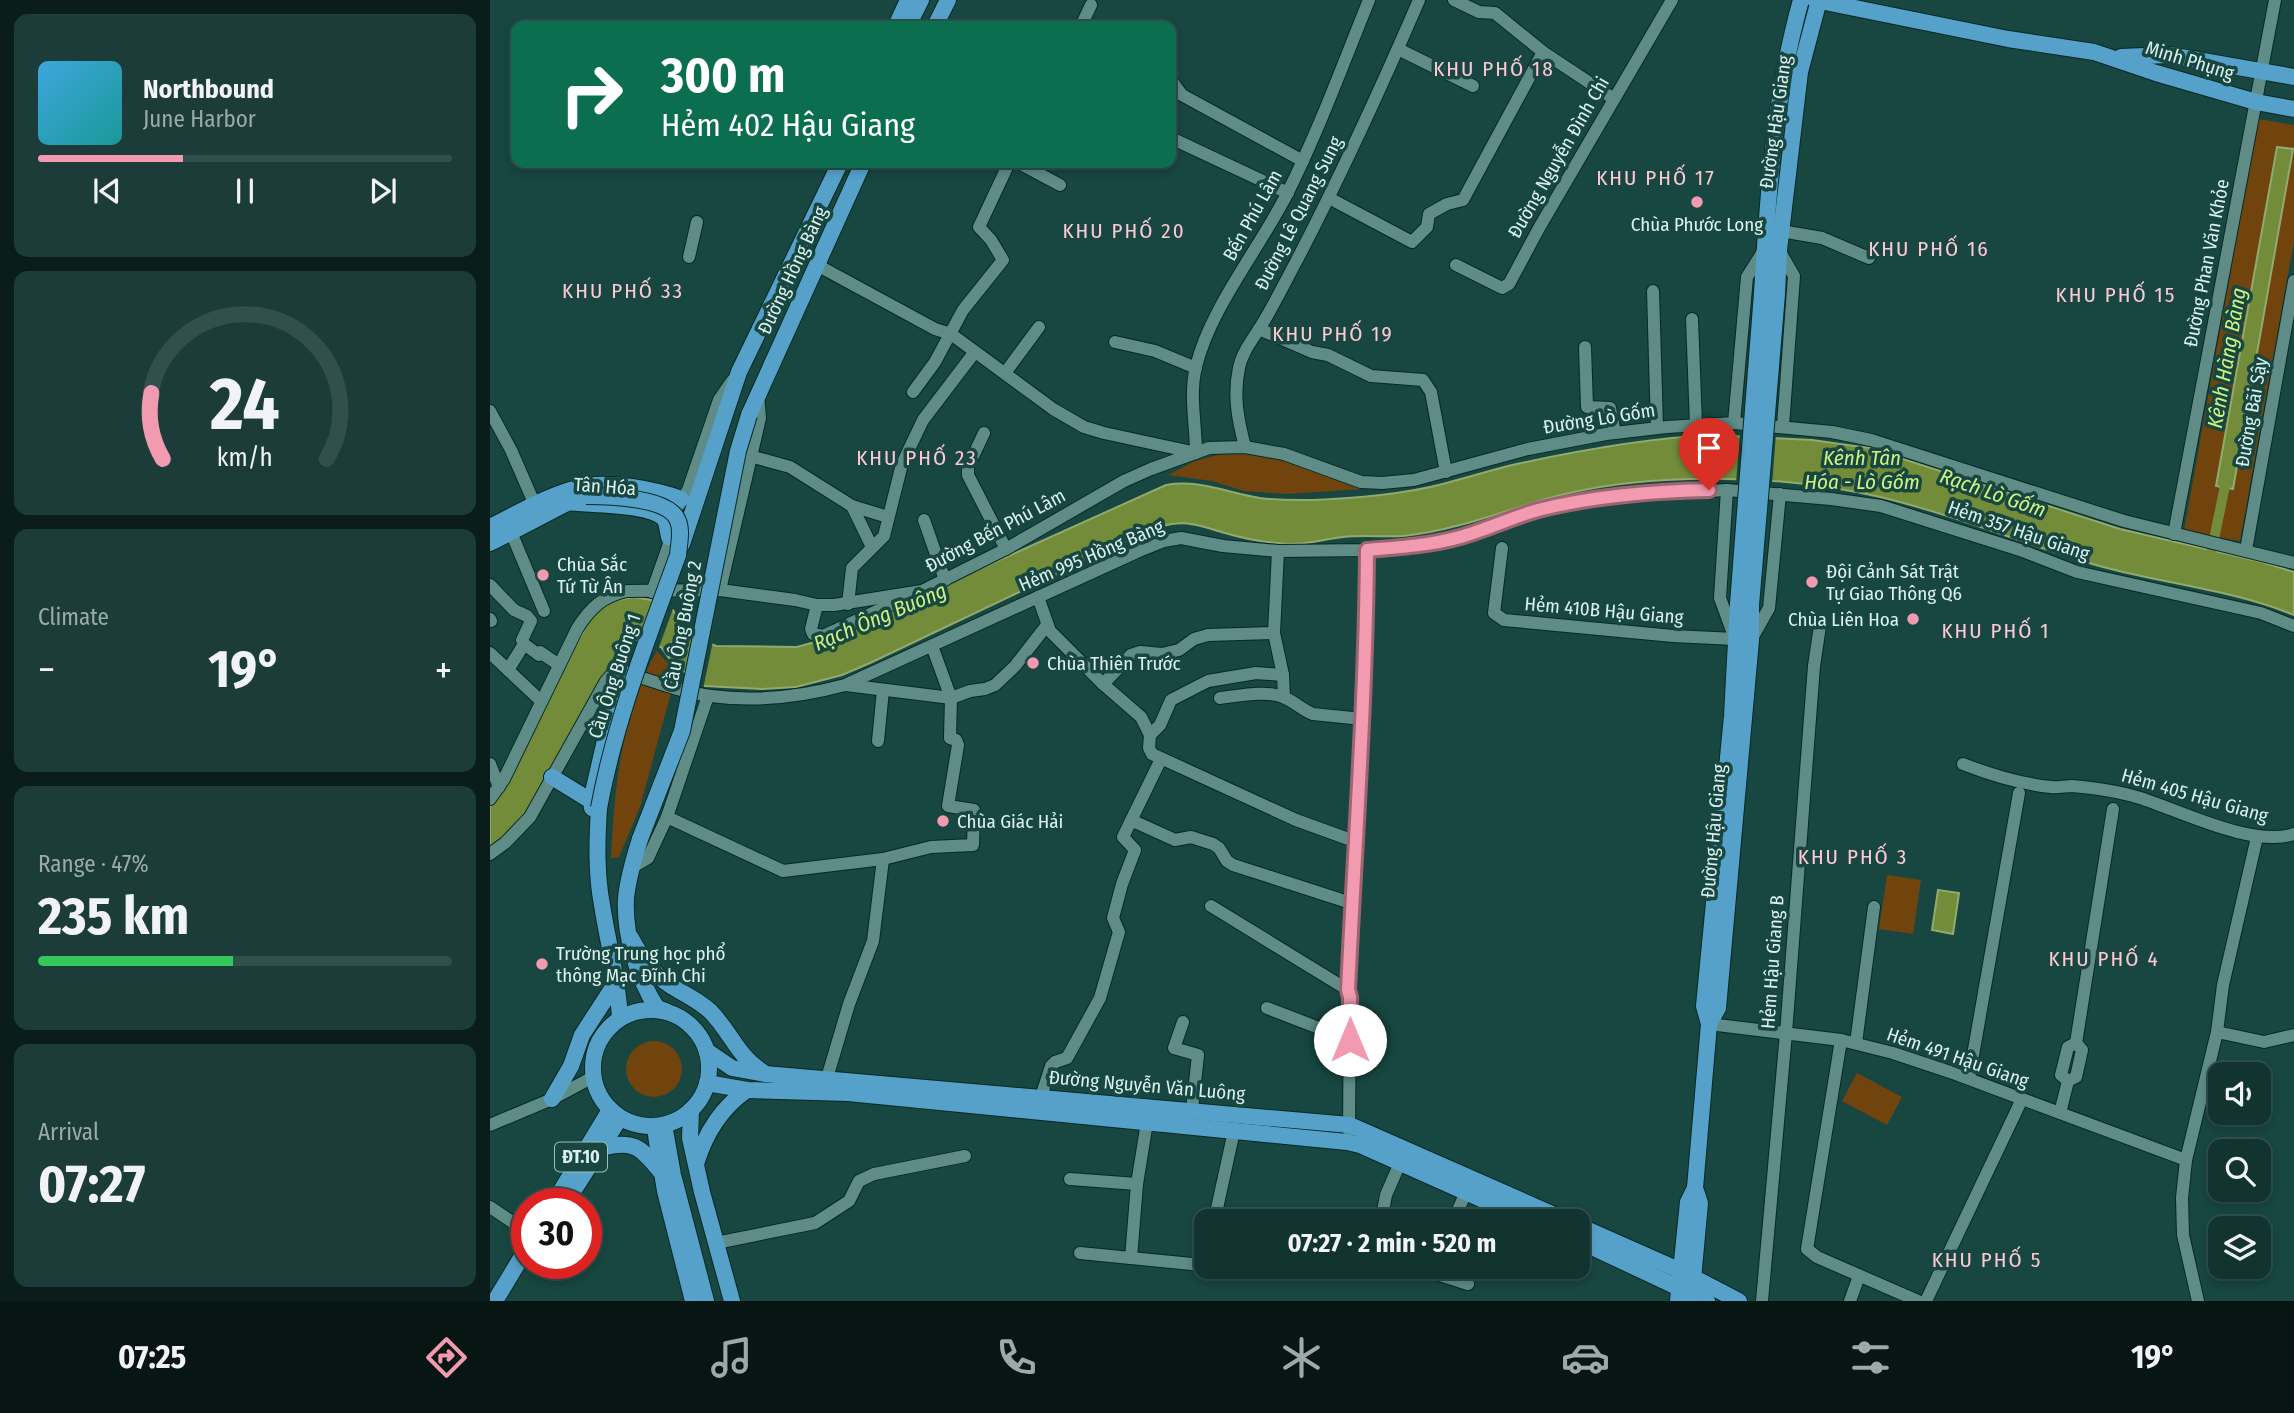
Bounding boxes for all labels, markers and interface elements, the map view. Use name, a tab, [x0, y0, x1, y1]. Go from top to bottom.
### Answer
street label: Minh Phụng	[2143, 36, 2237, 85]
text: 300 m	[661, 46, 785, 105]
icon: right	[546, 49, 637, 140]
street label: Đường Hậu Giang	[1755, 54, 1796, 190]
district label: KHU PHỐ 18	[1433, 55, 1555, 82]
street label: Đường Nguyễn Đình Chi	[1503, 73, 1614, 242]
text: Northbound	[143, 74, 274, 105]
text: June Harbor	[143, 105, 256, 133]
text: Hẻm 402 Hậu Giang	[661, 106, 915, 144]
street label: Đường Lê Quang Sung	[1250, 132, 1347, 294]
district label: KHU PHỐ 17	[1596, 164, 1716, 191]
street label: Bến Phú Lâm	[1218, 166, 1287, 265]
icon: previous	[88, 172, 126, 210]
icon: pause	[226, 172, 264, 210]
icon: next	[364, 172, 402, 210]
street label: Đường Phan Văn Khỏe	[2179, 177, 2234, 349]
marker: Chùa Phước Long	[1689, 194, 1705, 210]
street label: Đường Hồng Bàng	[753, 202, 832, 338]
place label: Chùa Phước Long	[1631, 213, 1763, 236]
district label: KHU PHỐ 20	[1062, 217, 1186, 244]
district label: KHU PHỐ 16	[1868, 235, 1990, 262]
district label: KHU PHỐ 33	[562, 277, 684, 304]
district label: KHU PHỐ 15	[2056, 281, 2176, 308]
water label: Kênh Hàng Bàng	[2202, 286, 2252, 430]
district label: KHU PHỐ 19	[1272, 320, 1394, 347]
street label: Đường Bãi Sậy	[2231, 355, 2273, 469]
text: 24	[209, 362, 280, 449]
street label: Đường Lò Gốm	[1541, 398, 1657, 439]
pin	[1679, 418, 1739, 490]
icon: arrive	[1690, 429, 1728, 467]
text: km/h	[217, 443, 273, 473]
district label: KHU PHỐ 23	[856, 444, 978, 471]
water label: Kênh Tân Hóa - Lò Gốm	[1804, 445, 1920, 495]
water label: Rạch Lò Gốm	[1937, 463, 2049, 523]
street label: Tân Hóa	[573, 473, 637, 500]
street label: Đường Bến Phú Lâm	[921, 484, 1069, 577]
street label: Hẻm 357 Hậu Giang	[1945, 495, 2093, 565]
street label: Hẻm 995 Hồng Bàng	[1015, 515, 1167, 596]
place label: Chùa Sắc Tứ Từ Ân	[557, 553, 627, 598]
street label: Cầu Ông Buông 2	[659, 559, 706, 691]
place label: Đội Cảnh Sát Trật Tự Giao Thông Q6	[1826, 560, 1962, 605]
marker: Chùa Sắc Tứ Từ Ân	[535, 567, 551, 583]
marker: Đội Cảnh Sát Trật Tự Giao Thông Q6	[1804, 574, 1820, 590]
water label: Rạch Ông Buông	[810, 577, 950, 657]
street label: Hẻm 410B Hậu Giang	[1524, 592, 1684, 629]
text: Climate	[38, 603, 109, 631]
place label: Chùa Liên Hoa	[1788, 608, 1899, 631]
street label: Cầu Ông Buông 1	[584, 611, 645, 741]
marker: Chùa Liên Hoa	[1905, 611, 1921, 627]
district label: KHU PHỐ 1	[1941, 617, 2051, 644]
text: 19°	[208, 638, 282, 701]
text: −	[38, 647, 55, 693]
text: +	[435, 647, 452, 693]
place label: Chùa Thiên Trước	[1047, 652, 1181, 675]
marker: Chùa Thiên Trước	[1025, 655, 1041, 671]
street label: Đường Hậu Giang	[1696, 763, 1731, 899]
street label: Hẻm 405 Hậu Giang	[2119, 764, 2271, 827]
place label: Chùa Giác Hải	[957, 810, 1063, 833]
marker: Chùa Giác Hải	[935, 813, 951, 829]
district label: KHU PHỐ 3	[1798, 843, 1908, 870]
text: Range · 47%	[38, 850, 149, 878]
text: 235 km	[38, 885, 189, 948]
street label: Hẻm Hậu Giang B	[1756, 894, 1789, 1030]
place label: Trường Trung học phổ thông Mạc Đĩnh Chi	[556, 942, 726, 987]
district label: KHU PHỐ 4	[2048, 945, 2160, 972]
marker: Trường Trung học phổ thông Mạc Đĩnh Chi	[534, 956, 550, 972]
position arrow	[1313, 1003, 1387, 1077]
street label: Hẻm 491 Hậu Giang	[1884, 1022, 2032, 1093]
map controls	[2208, 1062, 2271, 1279]
button: sound	[2208, 1062, 2271, 1125]
street label: Đường Nguyễn Văn Luông	[1048, 1065, 1246, 1106]
text: Arrival	[38, 1118, 99, 1146]
button: search	[2208, 1139, 2271, 1202]
road number: ĐT.10	[555, 1142, 607, 1172]
text: 07:27	[38, 1153, 145, 1216]
speed limit sign: 30	[511, 1188, 602, 1279]
button: layers	[2208, 1216, 2271, 1279]
text: 07:27 · 2 min · 520 m	[1288, 1228, 1496, 1259]
district label: KHU PHỐ 5	[1932, 1246, 2042, 1273]
icon: directions	[422, 1333, 471, 1382]
icon: music	[707, 1333, 756, 1382]
icon: phone	[992, 1333, 1041, 1382]
icon: climate	[1277, 1333, 1326, 1382]
icon: car	[1561, 1333, 1610, 1382]
icon: filters	[1846, 1333, 1895, 1382]
text: 07:25	[118, 1338, 186, 1376]
text: 19°	[2131, 1338, 2176, 1376]

